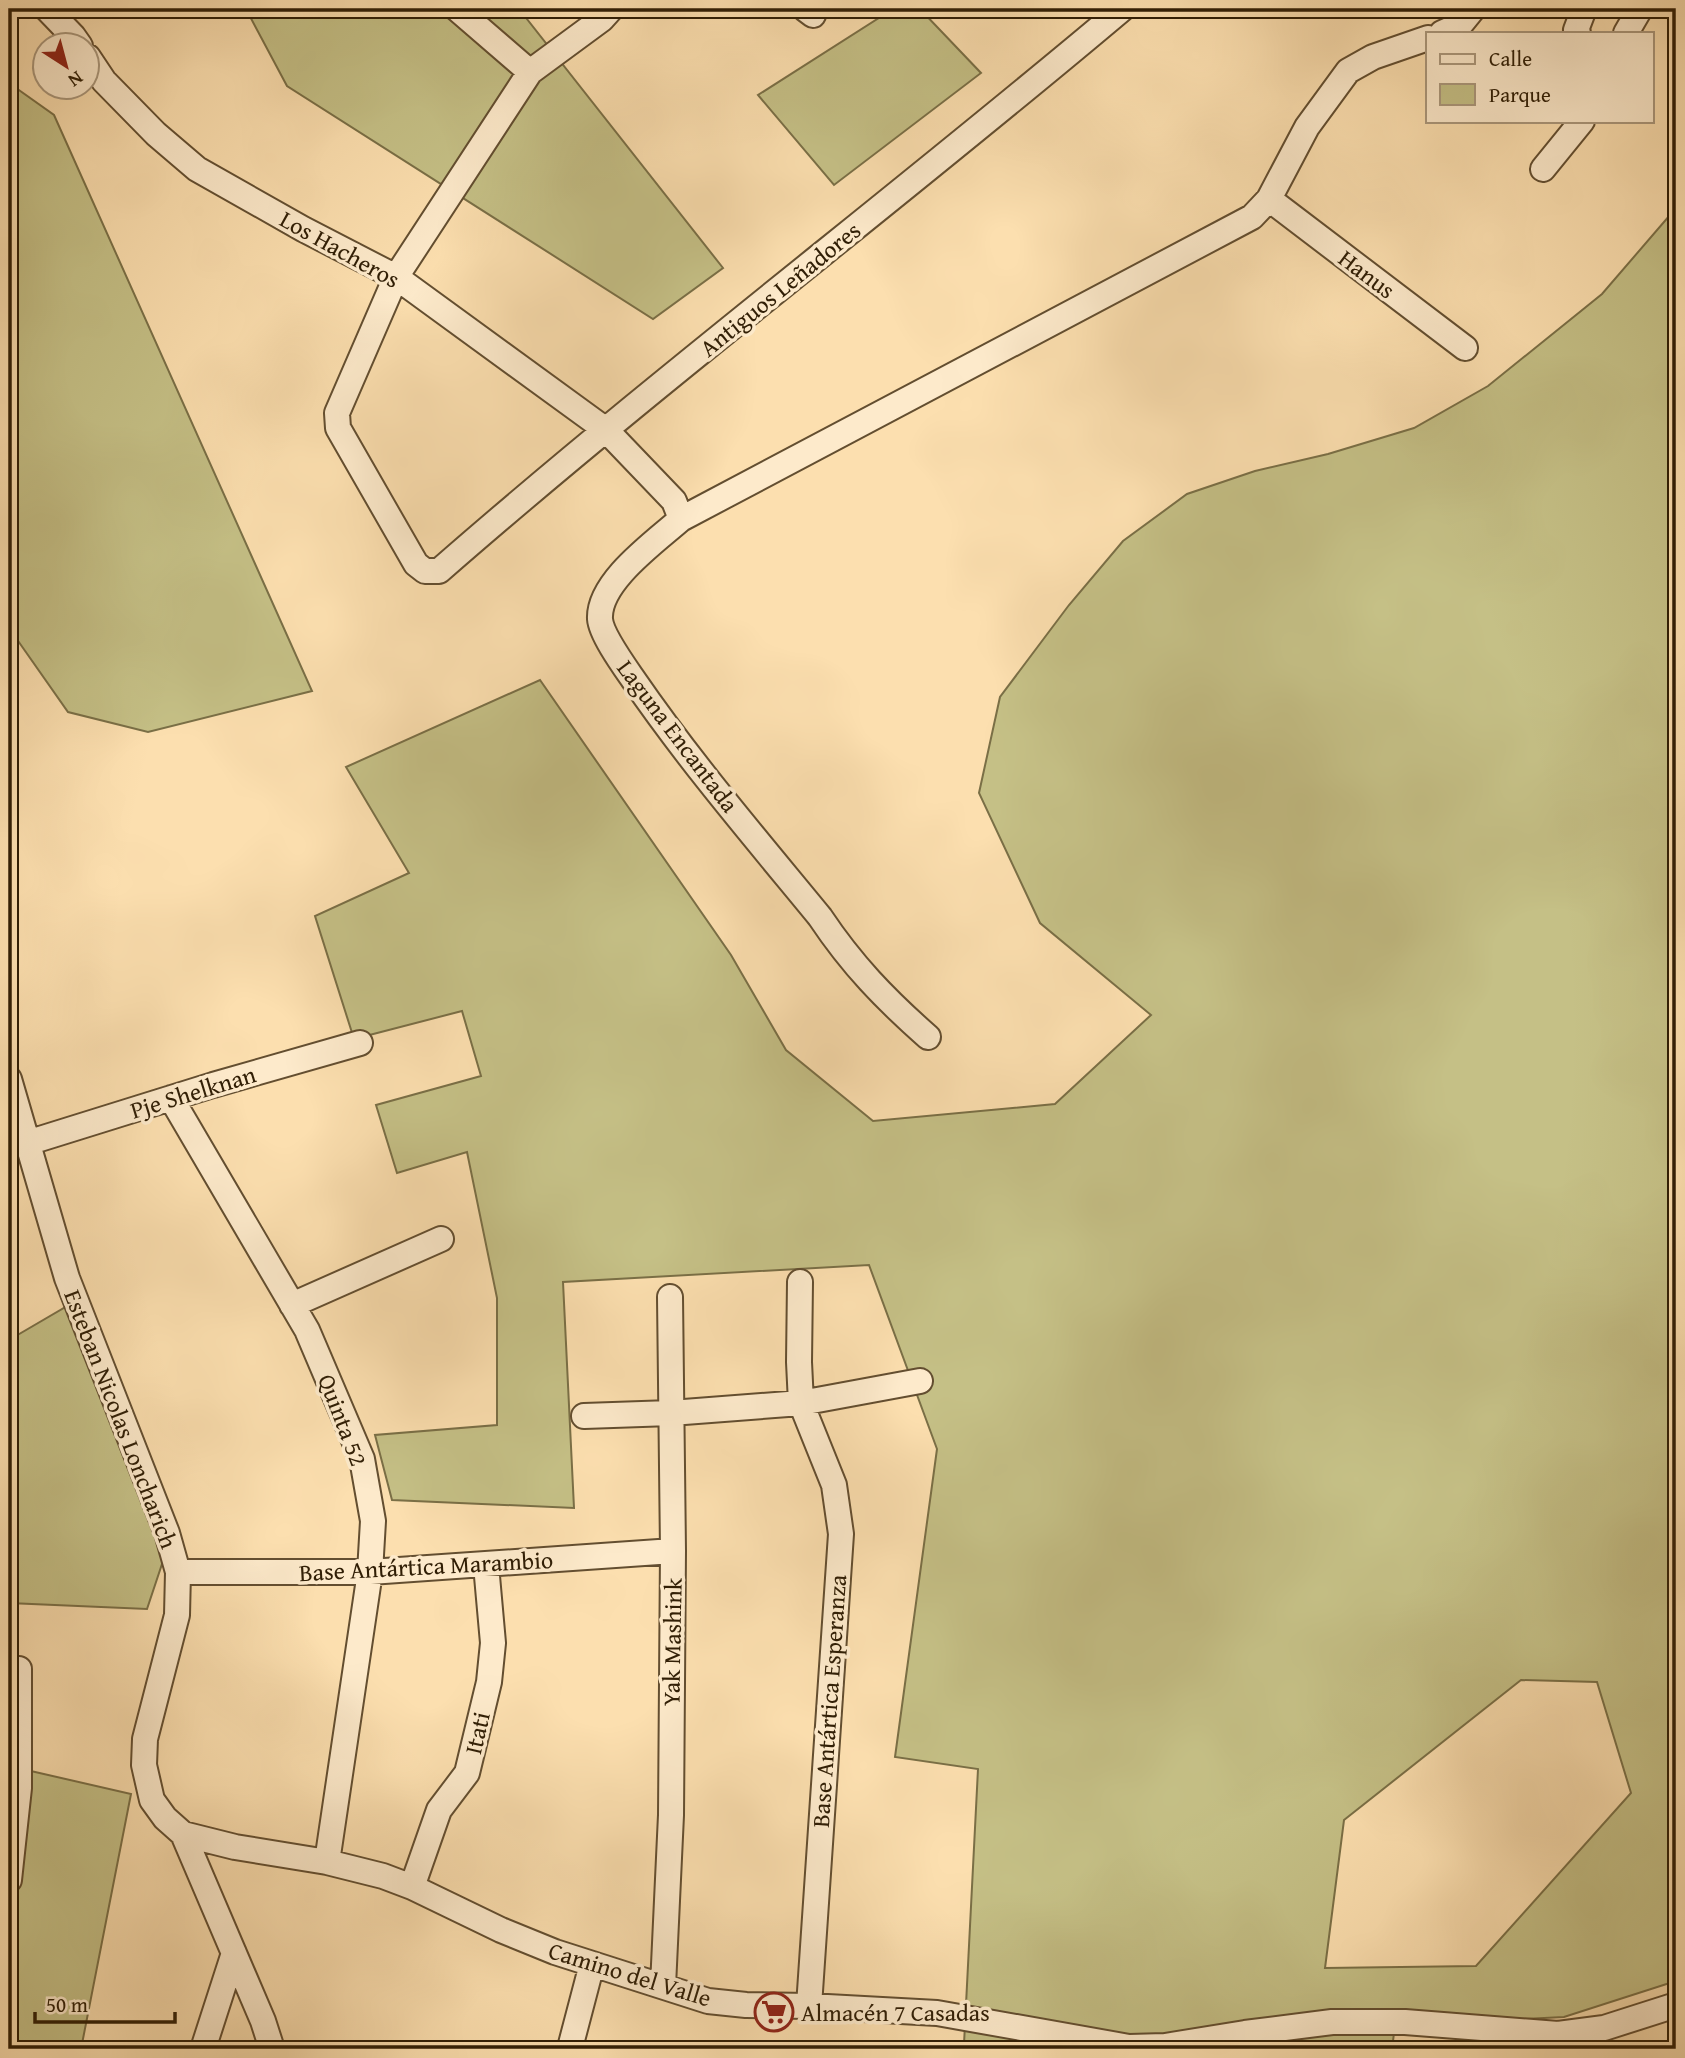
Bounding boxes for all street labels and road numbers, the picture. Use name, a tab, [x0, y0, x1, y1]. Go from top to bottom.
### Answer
street label: Los Hacheros	[274, 202, 406, 296]
street label: Antiguos Leñadores	[692, 213, 868, 365]
street label: Hanus	[1331, 241, 1403, 307]
street label: Laguna Encantada	[609, 652, 747, 820]
street label: Pje Shelknan	[126, 1056, 261, 1128]
street label: Esteban Nicolas Loncharich	[55, 1284, 187, 1554]
street label: Quinta 52	[309, 1369, 377, 1471]
street label: Base Antártica Marambio	[298, 1542, 554, 1590]
street label: Base Antártica Esperanza	[803, 1573, 855, 1829]
street label: Yak Mashink	[653, 1577, 691, 1706]
street label: Itati	[455, 1708, 499, 1758]
street label: Camino del Valle	[544, 1933, 716, 2015]

